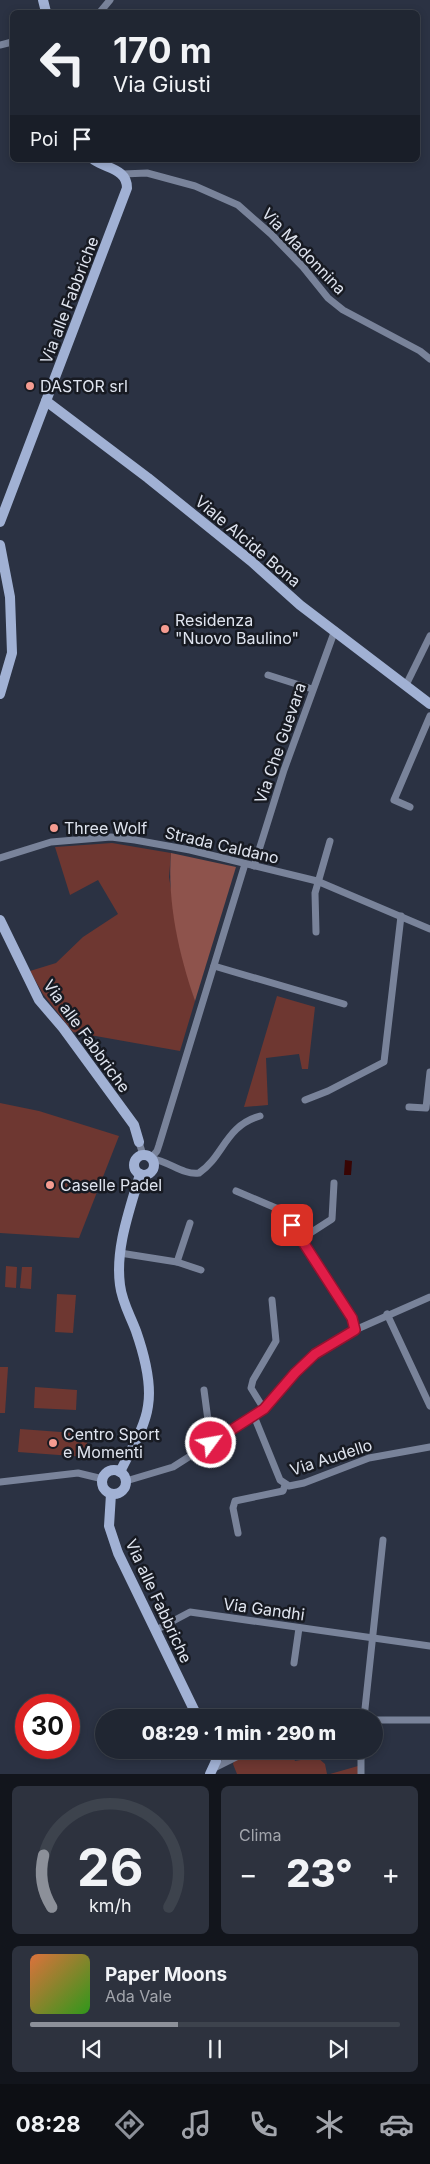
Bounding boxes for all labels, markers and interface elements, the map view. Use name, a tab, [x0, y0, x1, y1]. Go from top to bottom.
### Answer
text: 170 m	[113, 29, 212, 71]
icon: left	[30, 30, 95, 95]
text: Via Giusti	[113, 71, 211, 97]
icon: arrive	[68, 125, 96, 153]
text: Poi	[30, 128, 58, 151]
street label: Via Madonnina	[258, 204, 350, 298]
street label: Via alle Fabbriche	[36, 234, 102, 366]
place label: DASTOR srl	[40, 376, 128, 396]
marker: DASTOR srl	[24, 380, 36, 392]
street label: Viale Alcide Bona	[191, 491, 305, 591]
place label: Residenza "Nuovo Baulino"	[175, 610, 299, 648]
marker: Residenza "Nuovo Baulino"	[159, 623, 171, 635]
street label: Via Che Guevara	[250, 680, 310, 806]
place label: Three Wolf	[64, 818, 147, 838]
marker: Three Wolf	[48, 822, 60, 834]
street label: Strada Caldano	[163, 822, 281, 868]
street label: Via alle Fabbriche	[39, 976, 135, 1096]
place label: Caselle Padel	[60, 1175, 162, 1195]
marker: Caselle Padel	[44, 1179, 56, 1191]
pin	[271, 1204, 313, 1246]
icon: arrive	[278, 1211, 306, 1239]
position arrow	[184, 1416, 236, 1468]
place label: Centro Sport e Momenti	[63, 1424, 160, 1462]
street label: Via Audello	[287, 1434, 375, 1480]
marker: Centro Sport e Momenti	[47, 1437, 59, 1449]
street label: Via alle Fabbriche	[121, 1536, 197, 1666]
street label: Via Gandhi	[222, 1593, 306, 1625]
speed limit sign: 30	[15, 1694, 80, 1759]
text: 08:29 · 1 min · 290 m	[142, 1722, 336, 1745]
text: Clima	[239, 1825, 281, 1845]
text: 26	[77, 1836, 144, 1899]
text: 23°	[286, 1850, 353, 1896]
text: −	[239, 1857, 258, 1891]
text: +	[381, 1857, 400, 1891]
text: km/h	[89, 1895, 132, 1916]
text: Paper Moons	[105, 1963, 227, 1986]
text: Ada Vale	[105, 1986, 172, 2006]
icon: previous	[78, 2035, 106, 2063]
icon: pause	[201, 2035, 229, 2063]
icon: next	[324, 2035, 352, 2063]
icon: directions	[112, 2107, 147, 2142]
icon: music	[179, 2107, 214, 2142]
icon: phone	[246, 2107, 281, 2142]
icon: climate	[312, 2107, 347, 2142]
icon: car	[379, 2107, 414, 2142]
text: 08:28	[16, 2111, 81, 2137]

